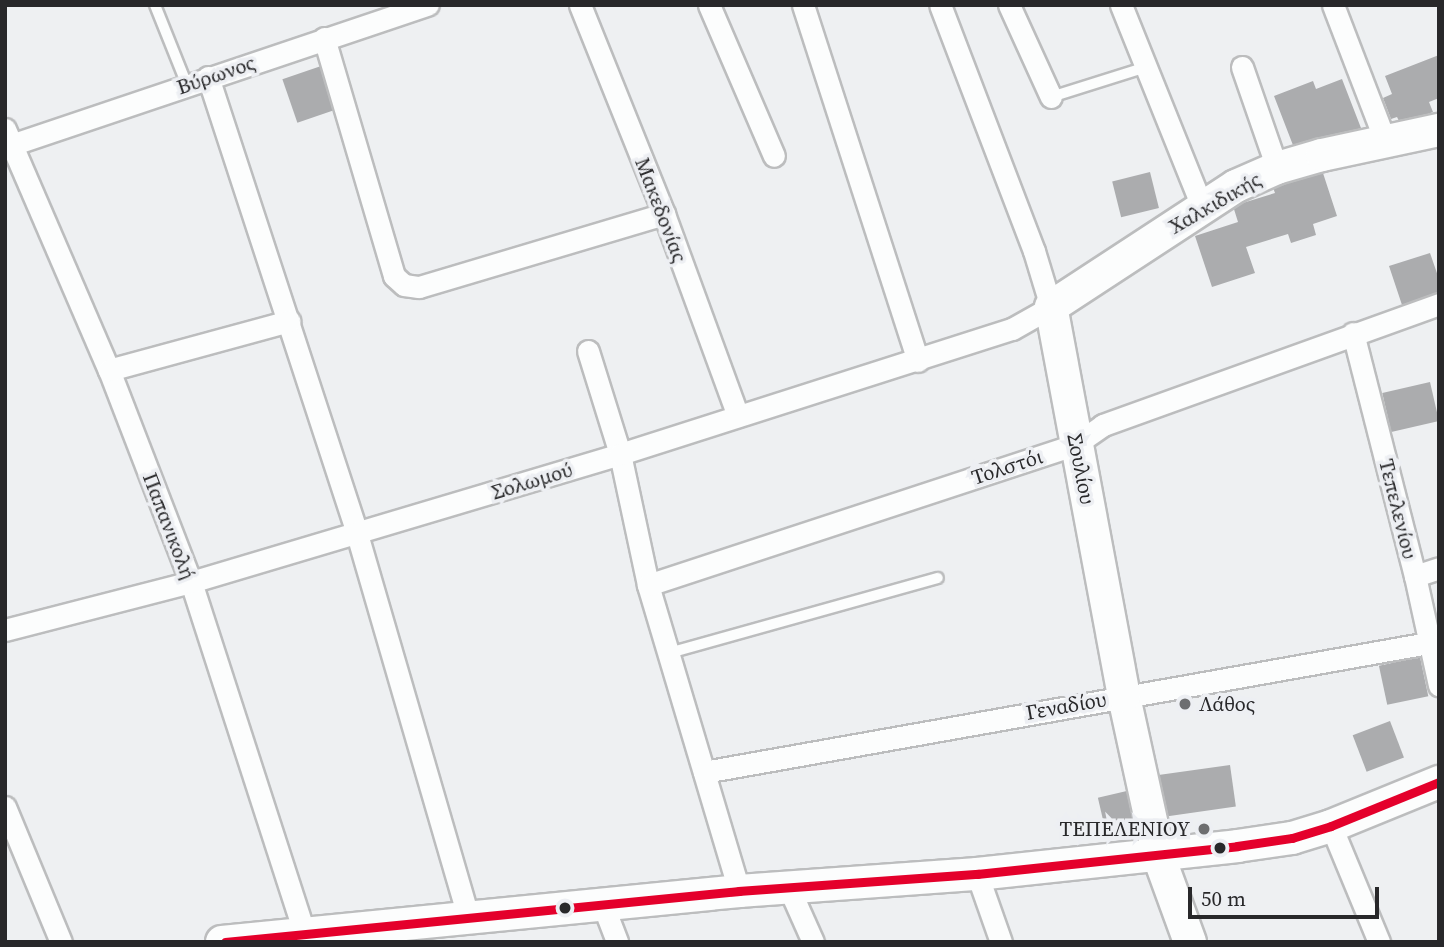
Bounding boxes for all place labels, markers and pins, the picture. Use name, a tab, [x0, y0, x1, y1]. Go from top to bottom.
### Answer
place label: Λάθος	[1199, 691, 1255, 717]
marker: Λάθος	[1177, 696, 1193, 712]
place label: ΤΕΠΕΛΕΝΙΟΥ	[1059, 816, 1190, 842]
marker: ΤΕΠΕΛΕΝΙΟΥ	[1196, 821, 1212, 837]
unlabelled marker	[1213, 841, 1227, 855]
unlabelled marker	[558, 901, 572, 915]

